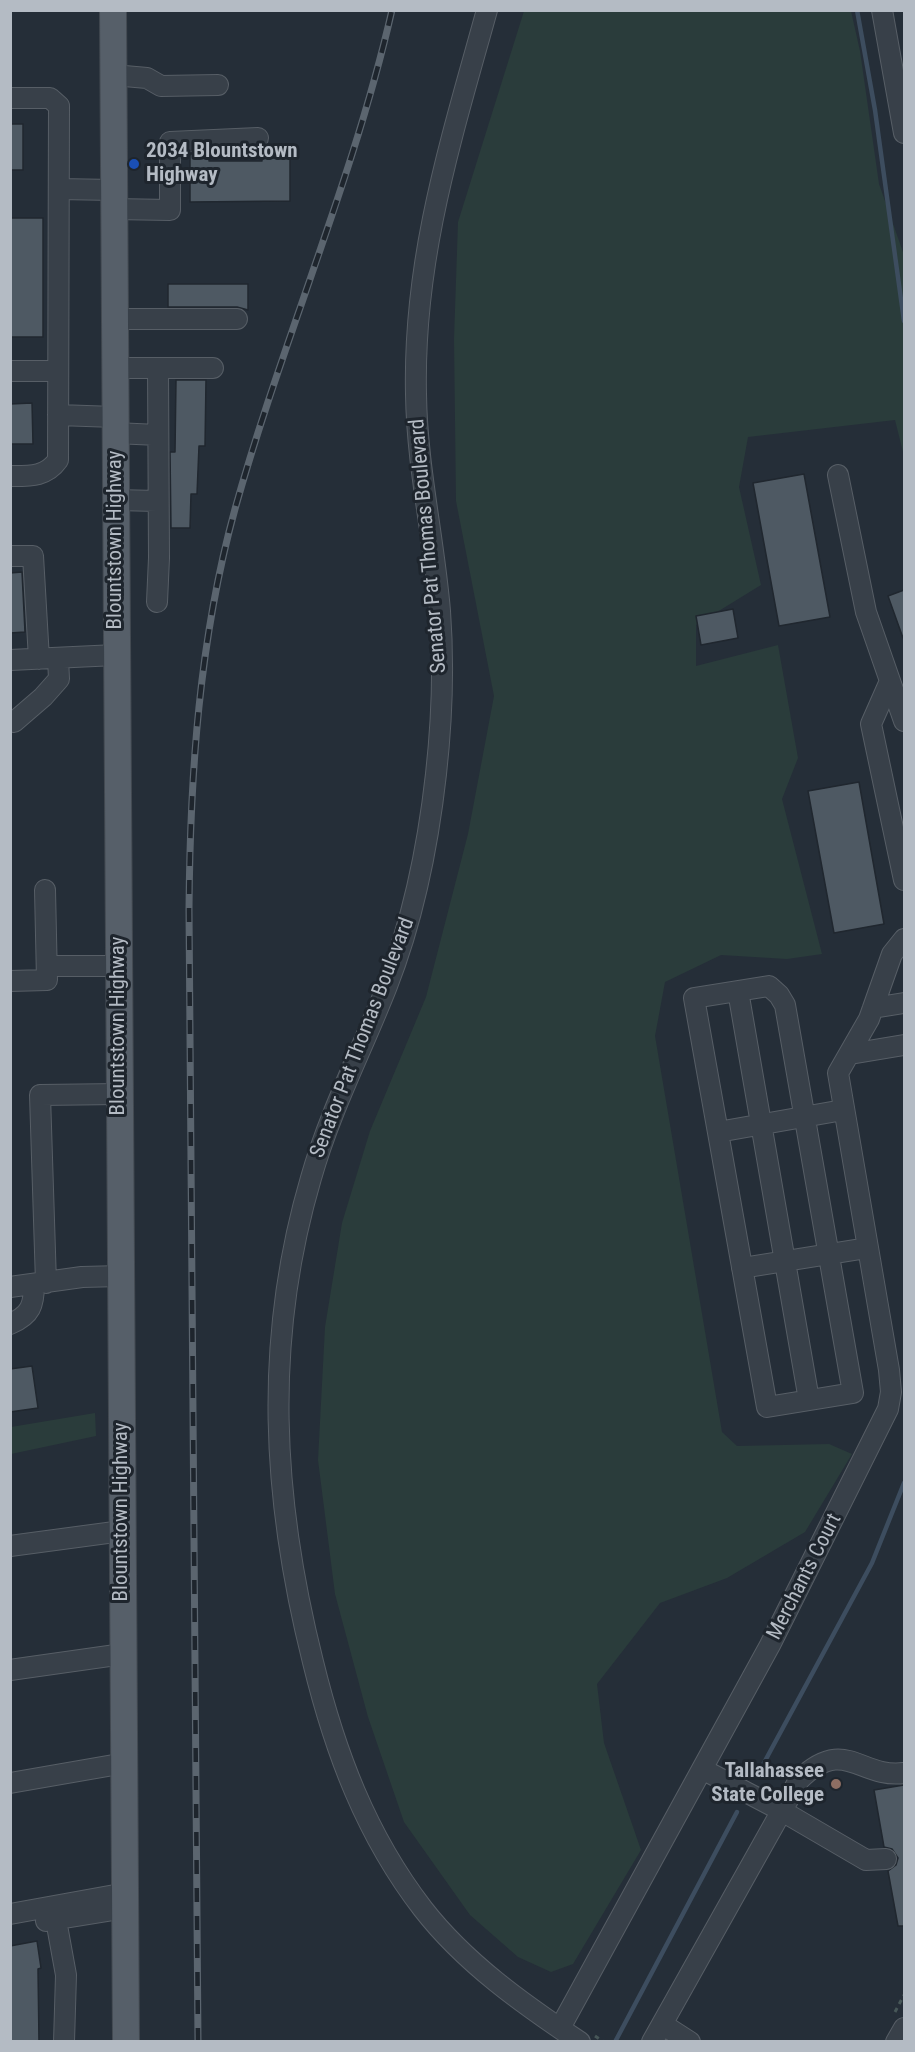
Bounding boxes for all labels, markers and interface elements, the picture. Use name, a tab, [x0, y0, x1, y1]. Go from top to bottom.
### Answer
place label: 2034 Blountstown Highway	[146, 139, 298, 189]
marker: 2034 Blountstown Highway	[127, 157, 141, 171]
street label: Senator Pat Thomas Boulevard	[405, 418, 453, 674]
street label: Blountstown Highway	[103, 451, 129, 629]
street label: Senator Pat Thomas Boulevard	[305, 914, 421, 1162]
street label: Blountstown Highway	[106, 937, 132, 1115]
street label: Blountstown Highway	[109, 1423, 135, 1601]
street label: Merchants Court	[762, 1510, 848, 1644]
place label: Tallahassee State College	[711, 1759, 824, 1809]
marker: Tallahassee State College	[829, 1777, 843, 1791]

